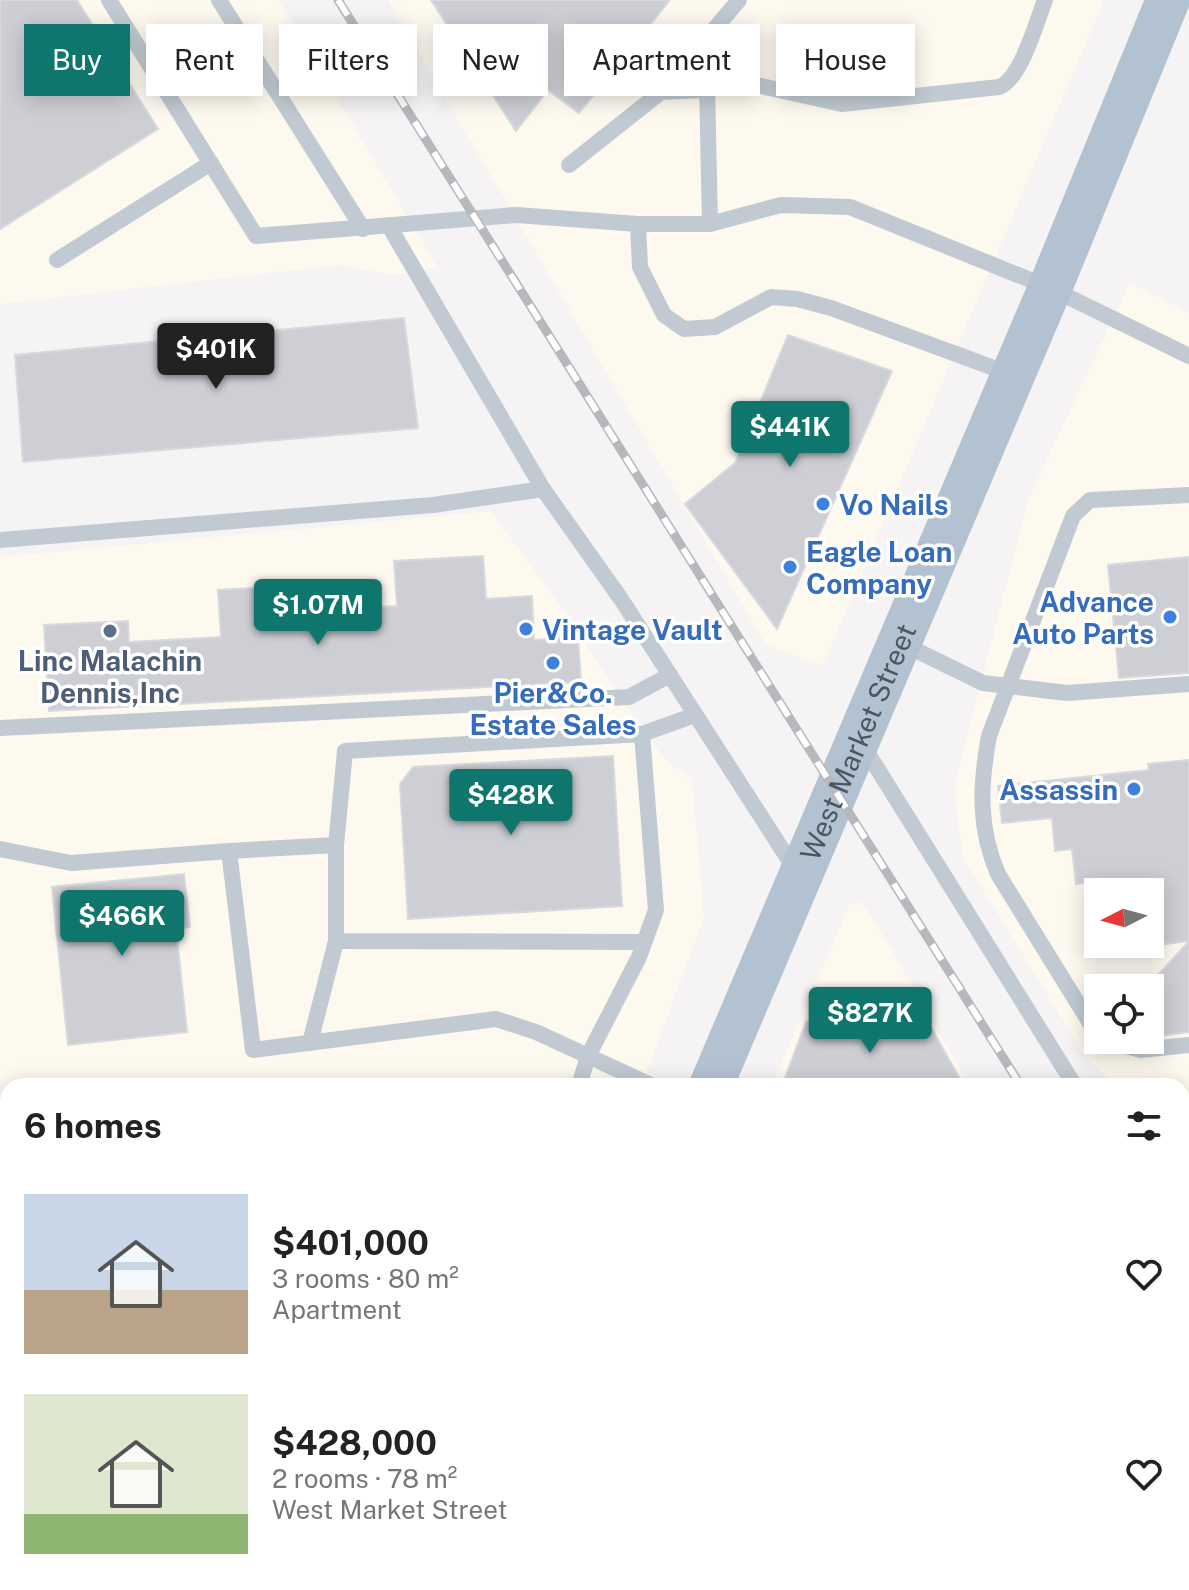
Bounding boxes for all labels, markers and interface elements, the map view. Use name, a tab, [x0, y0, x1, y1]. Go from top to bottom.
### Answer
chip: Buy	[24, 24, 130, 96]
chip: Rent	[146, 24, 263, 96]
chip: Filters	[279, 24, 417, 96]
chip: New	[433, 24, 548, 96]
chip: Apartment	[564, 24, 760, 96]
chip: House	[776, 24, 915, 96]
pin: $401K	[160, 323, 272, 391]
text: $401K	[175, 333, 257, 364]
pin: $441K	[734, 401, 846, 469]
text: $441K	[749, 411, 831, 442]
place label: Vo Nails	[839, 488, 948, 521]
marker: Vo Nails	[814, 495, 832, 513]
place label: Eagle Loan Company	[806, 535, 952, 600]
marker: Eagle Loan Company	[781, 558, 799, 576]
pin: $1.07M	[253, 579, 383, 647]
place label: Advance Auto Parts	[1012, 585, 1154, 650]
text: $1.07M	[272, 589, 364, 620]
marker: Advance Auto Parts	[1161, 608, 1179, 626]
place label: Vintage Vault	[542, 613, 723, 646]
street label: West Market Street	[792, 619, 922, 865]
marker: Vintage Vault	[517, 620, 535, 638]
marker: Linc Malachin Dennis,Inc	[101, 622, 119, 640]
place label: Linc Malachin Dennis,Inc	[18, 644, 202, 709]
marker: Pier&Co. Estate Sales	[544, 654, 562, 672]
place label: Pier&Co. Estate Sales	[469, 676, 637, 741]
pin: $428K	[455, 769, 567, 837]
place label: Assassin	[999, 773, 1118, 806]
text: $428K	[467, 779, 555, 810]
marker: Assassin	[1125, 780, 1143, 798]
north arrow	[1084, 878, 1164, 958]
map controls	[1084, 878, 1164, 1054]
pin: $466K	[66, 890, 178, 958]
text: $466K	[78, 900, 166, 931]
button: locate	[1084, 974, 1164, 1054]
pin: $827K	[814, 987, 926, 1055]
text: $827K	[827, 997, 913, 1028]
icon: filters	[1122, 1104, 1166, 1148]
text: 6 homes	[24, 1106, 162, 1146]
text: $401,000	[272, 1223, 429, 1263]
icon: home	[88, 1226, 184, 1322]
icon: heart	[1122, 1252, 1166, 1296]
text: 3 rooms · 80 m²	[272, 1263, 459, 1294]
text: Apartment	[272, 1294, 402, 1325]
text: $428,000	[272, 1423, 437, 1463]
icon: home	[88, 1426, 184, 1522]
icon: heart	[1122, 1452, 1166, 1496]
text: 2 rooms · 78 m²	[272, 1463, 457, 1494]
text: West Market Street	[272, 1494, 508, 1525]

